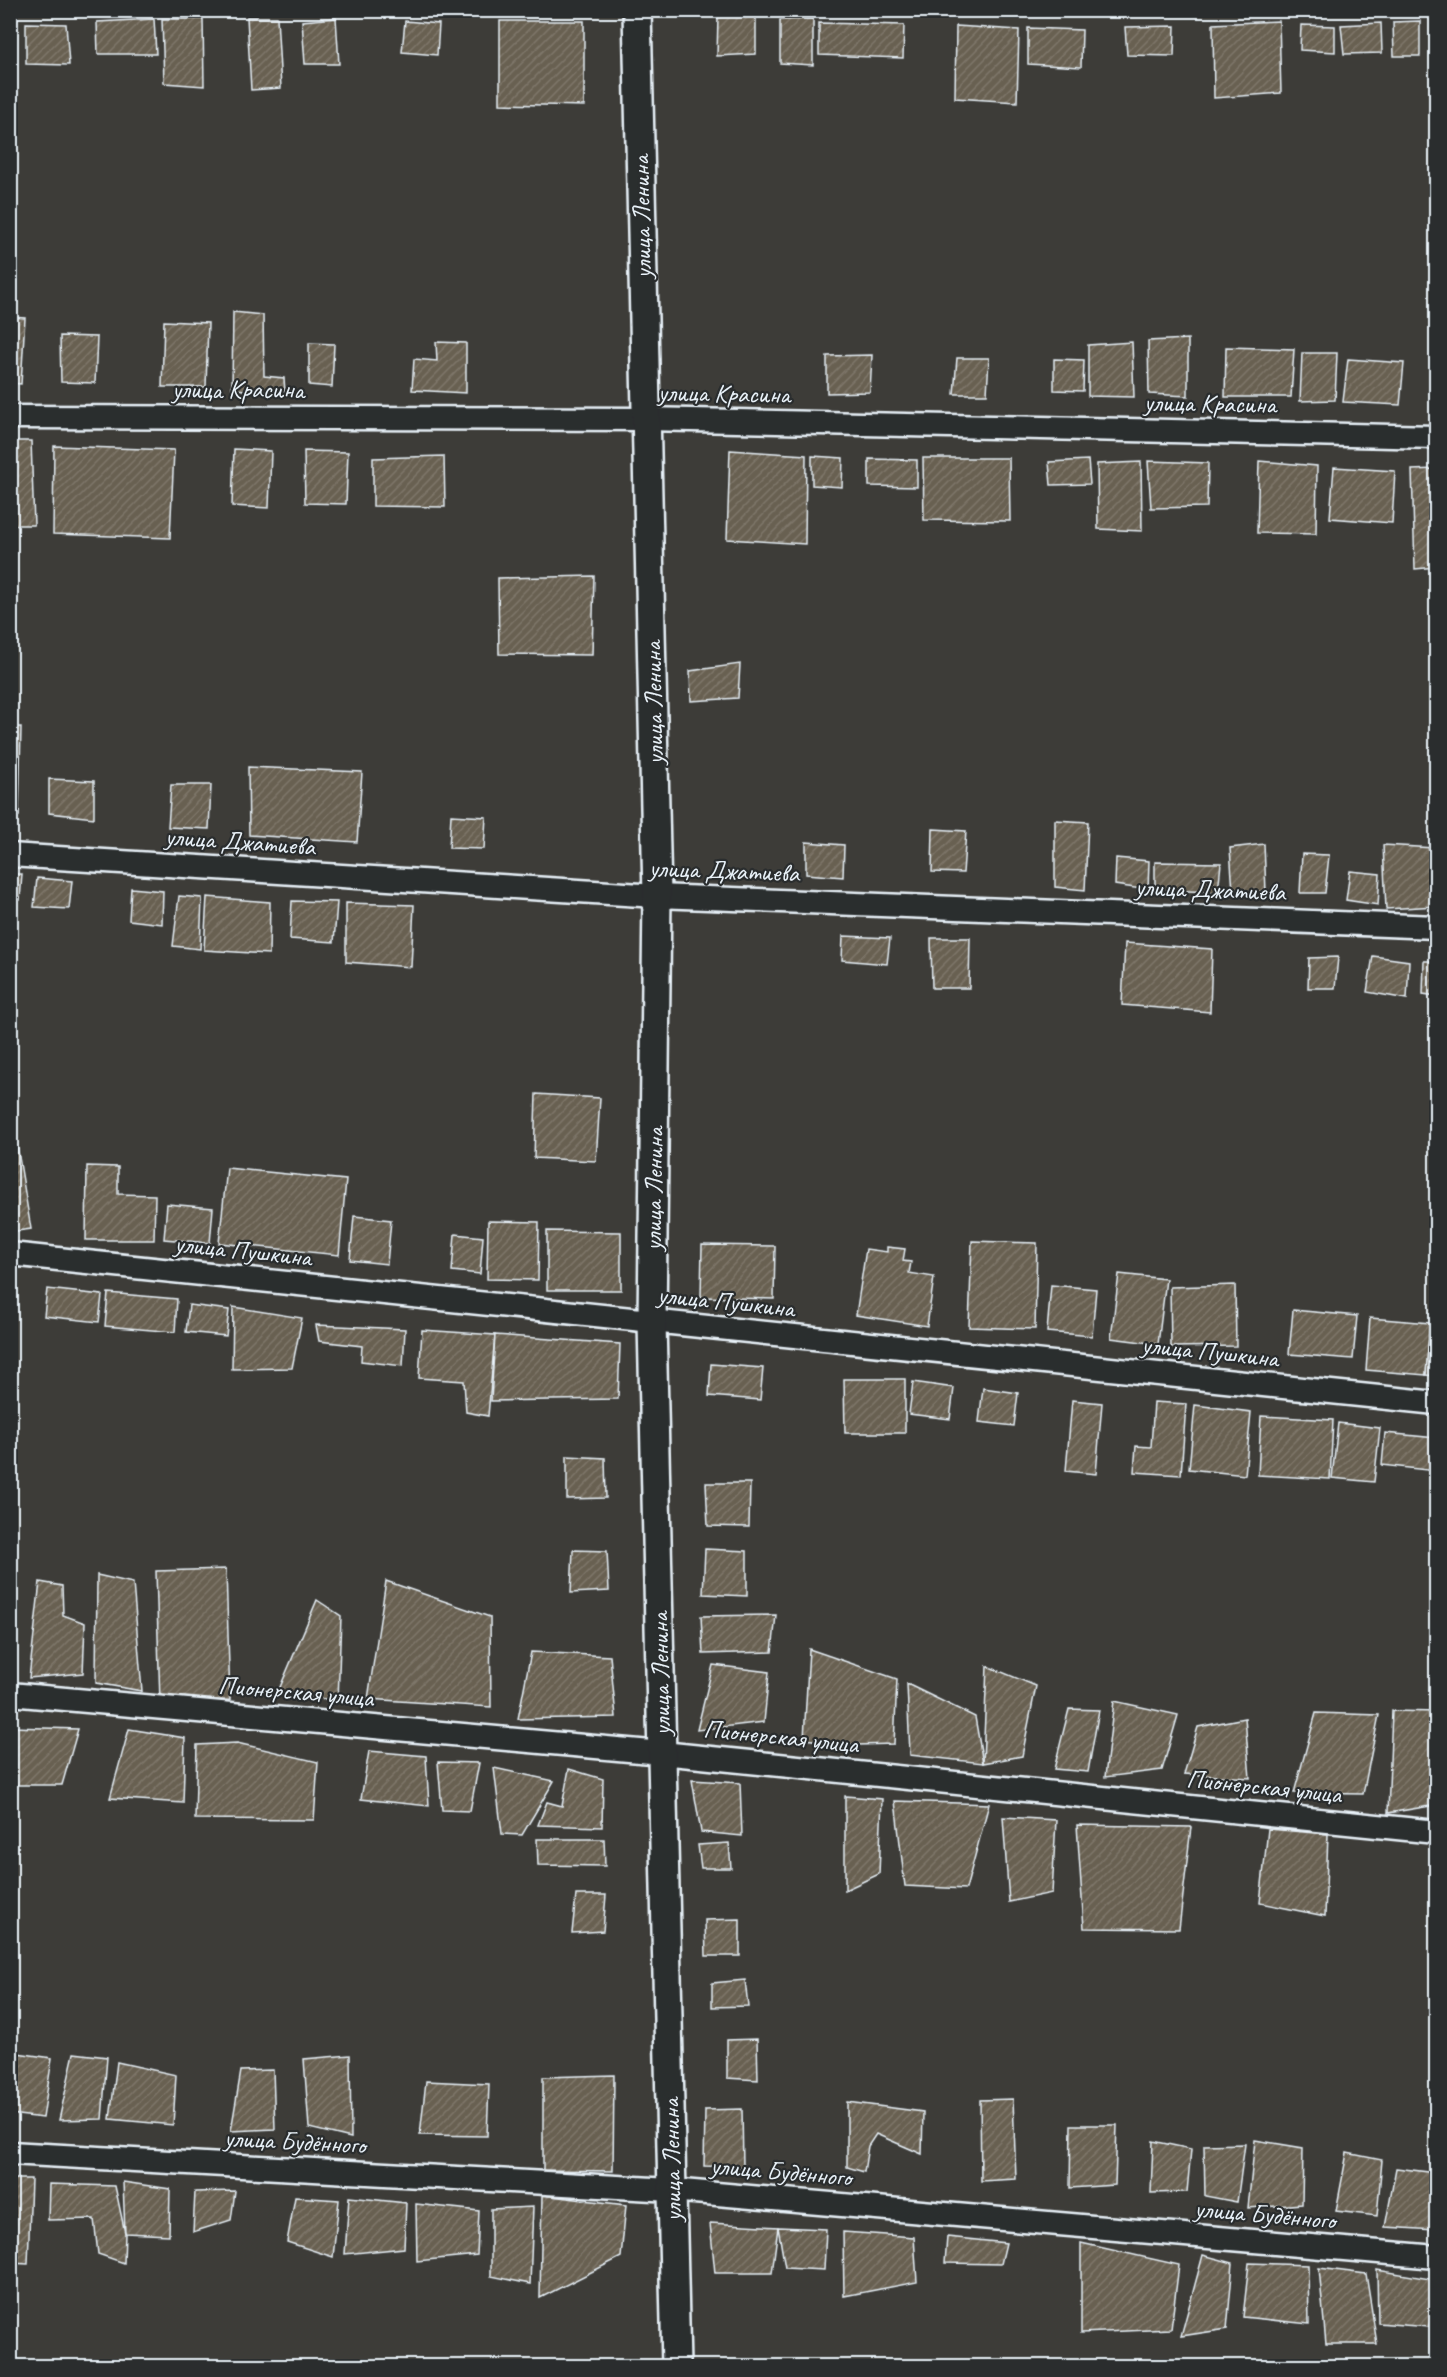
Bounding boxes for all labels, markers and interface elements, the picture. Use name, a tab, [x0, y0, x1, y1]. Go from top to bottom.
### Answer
street label: улица Ленина	[624, 153, 659, 281]
street label: улица Красина	[170, 373, 306, 406]
street label: улица Красина	[656, 376, 793, 411]
street label: улица Красина	[1142, 386, 1279, 421]
street label: улица Ленина	[636, 639, 671, 767]
street label: улица Джатиева	[162, 820, 318, 863]
street label: улица Джатиева	[646, 851, 801, 890]
street label: улица Джатиева	[1132, 870, 1287, 909]
street label: улица Ленина	[636, 1125, 671, 1253]
street label: улица Пушкина	[171, 1227, 315, 1274]
street label: улица Пушкина	[654, 1278, 798, 1325]
street label: улица Пушкина	[1138, 1328, 1282, 1375]
street label: улица Ленина	[643, 1610, 678, 1738]
street label: Пионерская улица	[217, 1668, 376, 1715]
street label: Пионерская улица	[702, 1712, 862, 1761]
street label: Пионерская улица	[1185, 1762, 1345, 1811]
street label: улица Ленина	[654, 2096, 689, 2224]
street label: улица Будённого	[221, 2121, 369, 2162]
street label: улица Будённого	[707, 2149, 856, 2194]
street label: улица Будённого	[1191, 2192, 1340, 2237]

